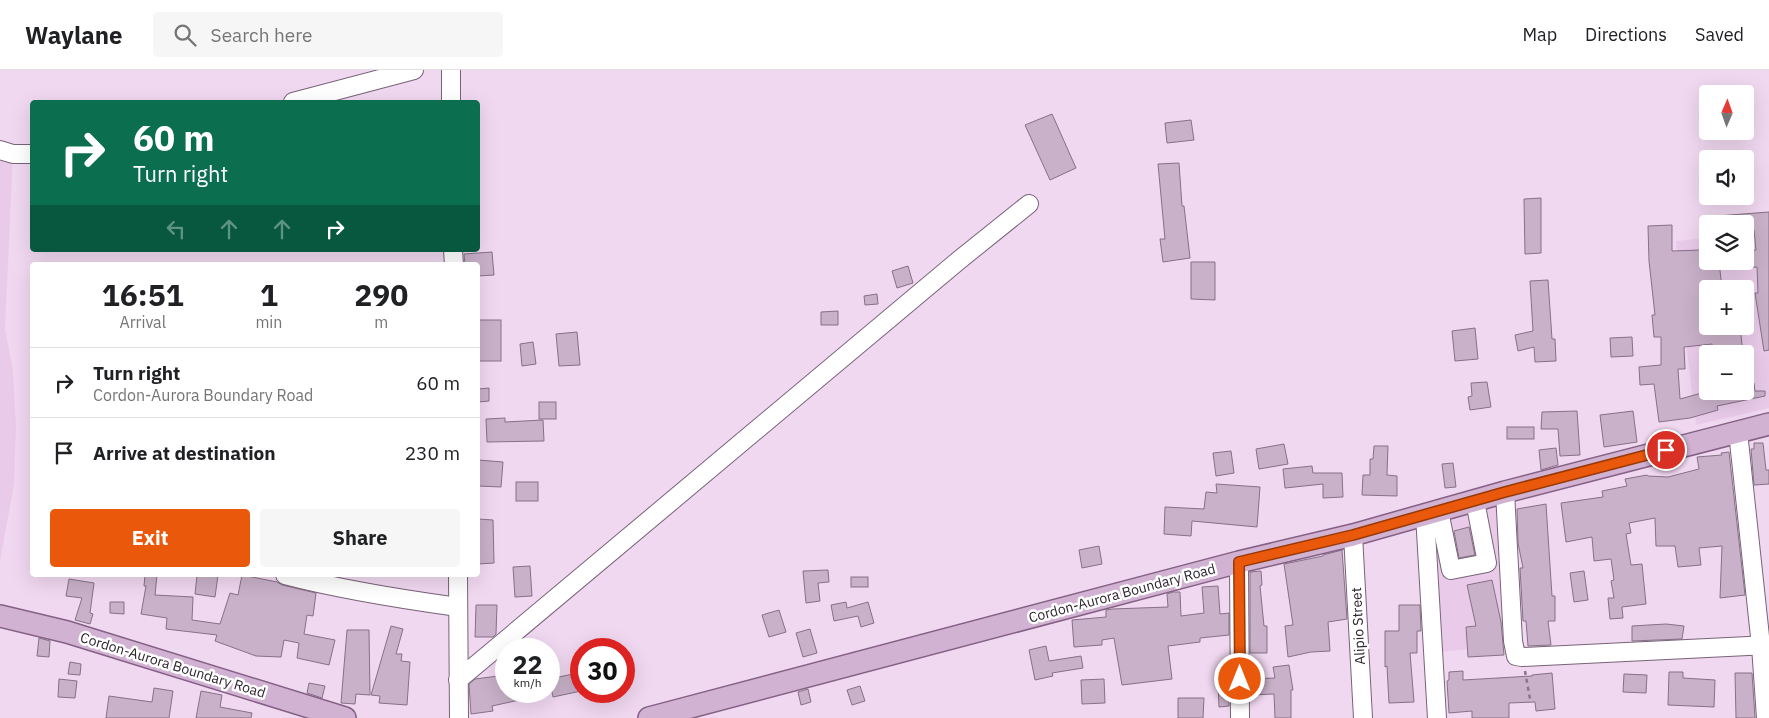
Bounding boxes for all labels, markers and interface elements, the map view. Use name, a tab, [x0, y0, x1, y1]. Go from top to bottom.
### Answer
search box	[153, 12, 503, 57]
text: Waylane	[25, 19, 123, 51]
icon: search	[171, 21, 199, 49]
text: Search here	[211, 23, 312, 47]
text: Map	[1522, 23, 1557, 46]
text: Directions	[1585, 23, 1667, 46]
text: Saved	[1695, 23, 1744, 46]
north arrow	[1699, 85, 1754, 140]
map controls	[1699, 85, 1754, 400]
text: 60 m	[133, 115, 215, 161]
icon: right	[50, 120, 115, 185]
button: sound	[1699, 150, 1754, 205]
text: Turn right	[133, 159, 228, 188]
icon: left	[162, 215, 190, 243]
icon: ahead	[215, 215, 243, 243]
icon: ahead	[268, 215, 296, 243]
icon: right	[321, 215, 349, 243]
button: layers	[1699, 215, 1754, 270]
text: 16:51	[102, 275, 184, 314]
text: 1	[260, 275, 278, 314]
text: 290	[354, 275, 408, 314]
button: +	[1699, 280, 1754, 335]
text: Arrival	[119, 312, 166, 332]
text: min	[255, 312, 282, 332]
text: m	[374, 312, 388, 332]
button: −	[1699, 345, 1754, 400]
text: Turn right	[93, 361, 180, 385]
icon: right	[50, 369, 78, 397]
text: 60 m	[416, 371, 460, 395]
text: Cordon-Aurora Boundary Road	[93, 385, 313, 405]
pin	[1645, 429, 1687, 471]
icon: arrive	[1652, 436, 1680, 464]
icon: arrive	[50, 439, 78, 467]
text: Arrive at destination	[93, 441, 276, 465]
text: 230 m	[405, 441, 460, 465]
button: Exit	[50, 509, 250, 567]
button: Share	[260, 509, 460, 567]
street label: Cordon-Aurora Boundary Road	[1027, 559, 1217, 627]
street label: Alipio Street	[1347, 587, 1369, 665]
street label: Cordon-Aurora Boundary Road	[78, 628, 268, 702]
speed limit sign: 30	[570, 638, 635, 703]
text: 22	[512, 648, 543, 681]
position arrow	[1213, 652, 1265, 704]
text: km/h	[513, 675, 542, 690]

